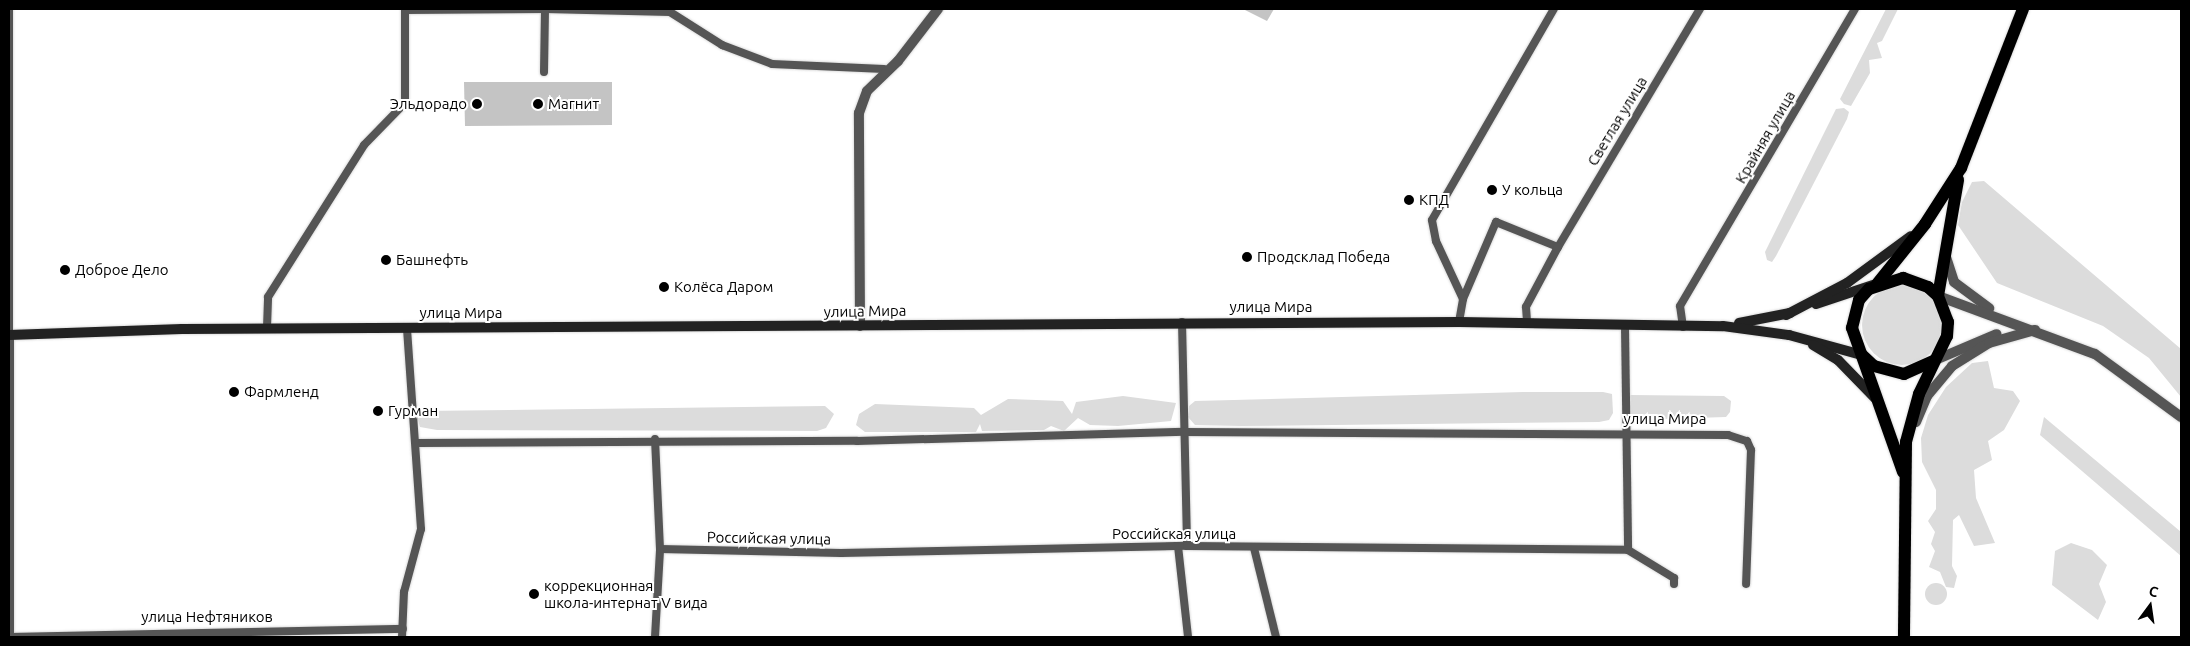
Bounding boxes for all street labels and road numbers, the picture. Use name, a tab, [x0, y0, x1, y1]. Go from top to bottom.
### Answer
street label: Светлая улица	[1583, 73, 1651, 169]
street label: Крайняя улица	[1731, 88, 1799, 186]
street label: улица Мира	[1230, 298, 1312, 316]
street label: улица Мира	[823, 301, 907, 321]
street label: улица Мира	[420, 304, 502, 322]
street label: улица Мира	[1624, 410, 1706, 428]
street label: Российская улица	[1112, 525, 1236, 543]
street label: Российская улица	[707, 528, 831, 548]
street label: улица Нефтяников	[141, 608, 273, 626]

